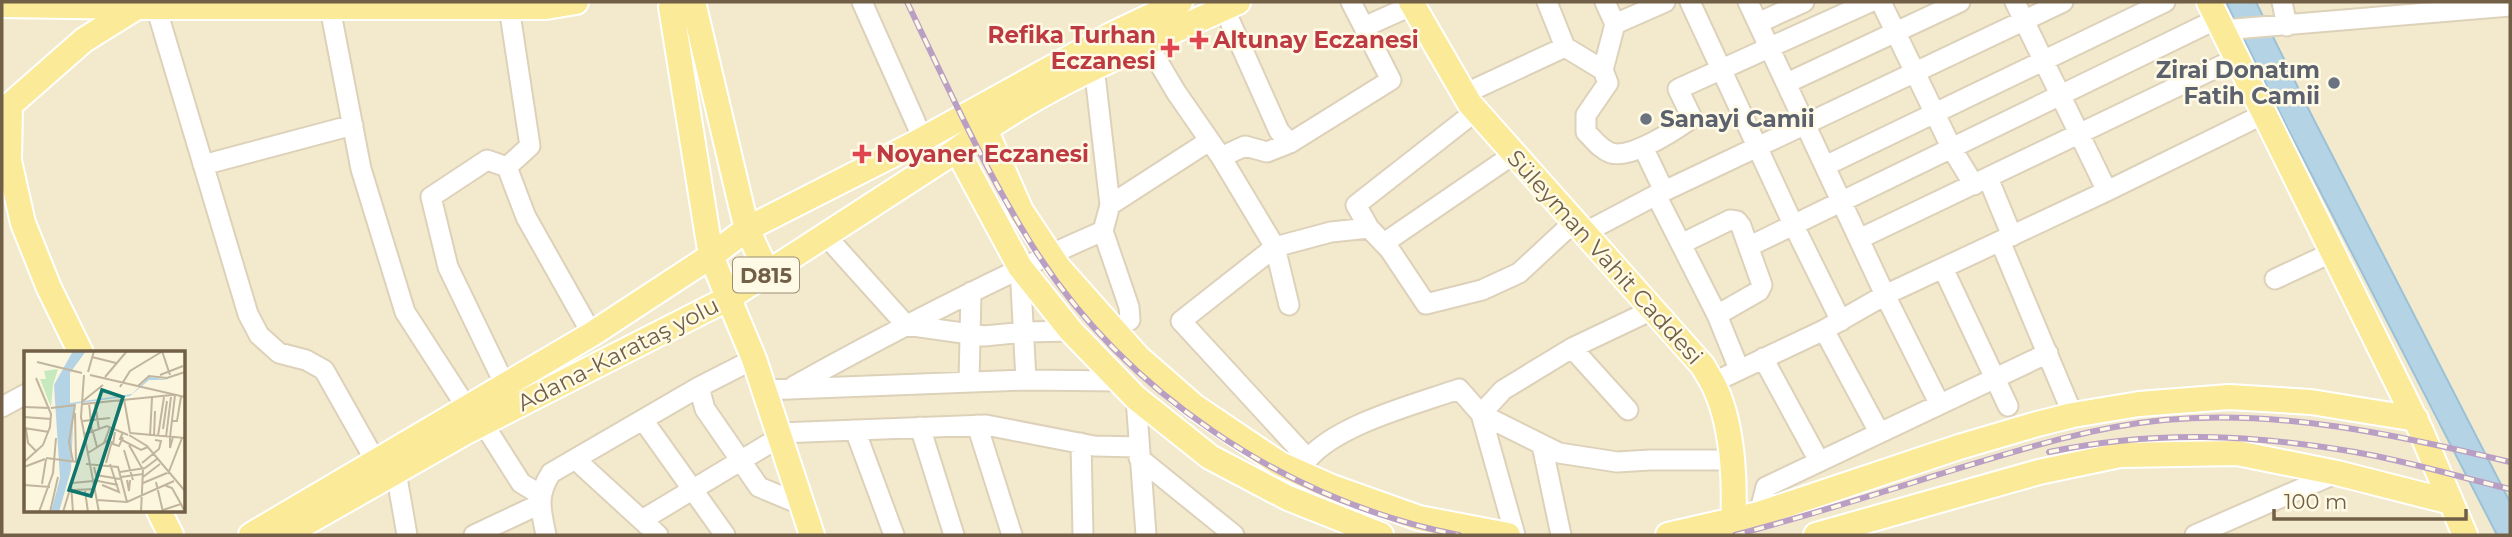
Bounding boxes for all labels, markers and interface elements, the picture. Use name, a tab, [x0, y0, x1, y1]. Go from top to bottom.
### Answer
place label: Refika Turhan Eczanesi	[988, 21, 1156, 75]
place label: Altunay Eczanesi	[1212, 26, 1419, 54]
marker: Altunay Eczanesi	[1191, 32, 1207, 48]
marker: Refika Turhan Eczanesi	[1162, 40, 1178, 56]
place label: Zirai Donatım Fatih Camii	[2156, 56, 2320, 110]
marker: Zirai Donatım Fatih Camii	[2326, 75, 2342, 91]
place label: Sanayi Camii	[1660, 105, 1815, 133]
marker: Sanayi Camii	[1638, 111, 1654, 127]
place label: Noyaner Eczanesi	[876, 140, 1089, 168]
street label: Süleyman Vahit Caddesi	[1501, 144, 1709, 370]
marker: Noyaner Eczanesi	[854, 146, 870, 162]
road number: D815	[733, 258, 799, 292]
street label: Adana-Karataş yolu	[512, 291, 724, 417]
inset map	[24, 351, 186, 512]
scale bar	[2274, 477, 2466, 522]
text: 100 m	[2284, 489, 2347, 514]

